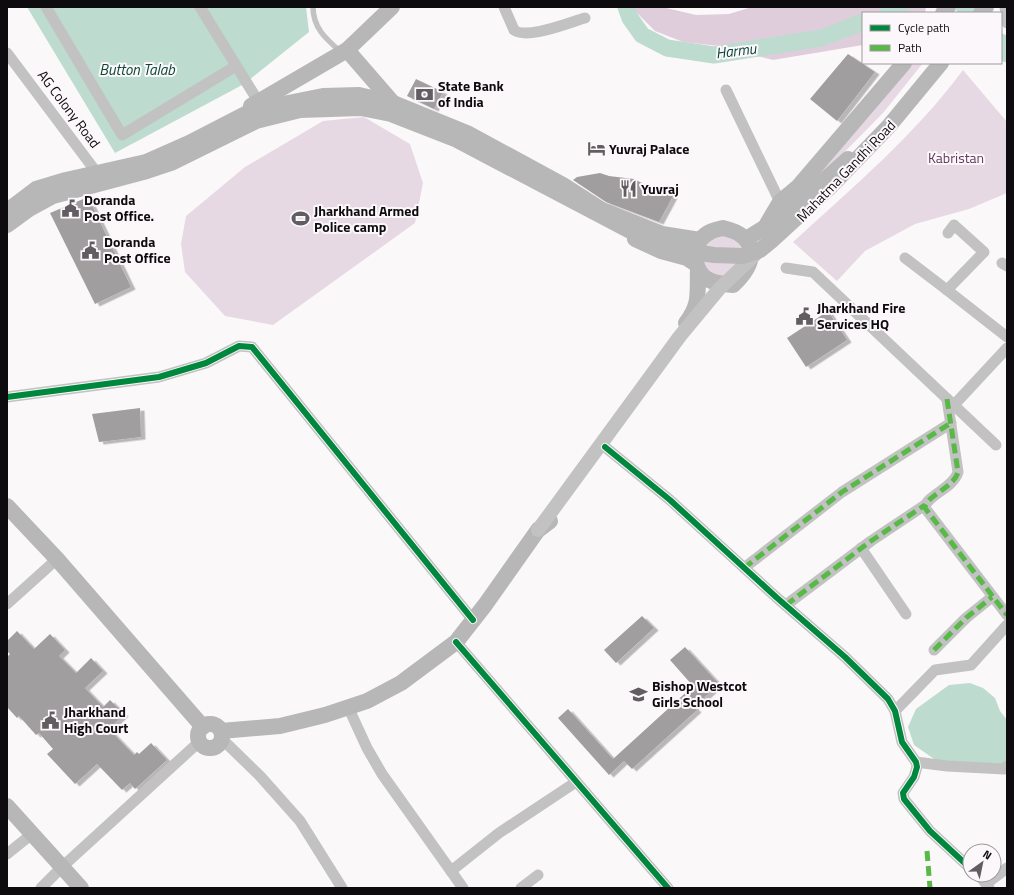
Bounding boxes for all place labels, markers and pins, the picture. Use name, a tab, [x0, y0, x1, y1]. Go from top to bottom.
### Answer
place label: State Bank of India	[438, 75, 505, 112]
bank icon: State Bank of India	[415, 84, 435, 104]
place label: Yuvraj Palace	[609, 138, 689, 159]
hotel icon: Yuvraj Palace	[586, 139, 606, 159]
place label: Yuvraj	[641, 178, 679, 199]
restaurant icon: Yuvraj	[618, 179, 638, 199]
place label: Doranda Post Office.	[84, 189, 154, 226]
public building icon: Doranda Post Office.	[61, 198, 81, 218]
place label: Jharkhand Armed Police camp	[314, 200, 419, 237]
sports icon: Jharkhand Armed Police camp	[291, 209, 311, 229]
place label: Doranda Post Office	[104, 231, 171, 268]
public building icon: Doranda Post Office	[81, 240, 101, 260]
place label: Jharkhand Fire Services HQ	[817, 297, 905, 334]
public building icon: Jharkhand Fire Services HQ	[794, 306, 814, 326]
place label: Bishop Westcot Girls School	[652, 675, 747, 712]
school or university icon: Bishop Westcot Girls School	[629, 684, 649, 704]
place label: Jharkhand High Court	[64, 701, 128, 738]
public building icon: Jharkhand High Court	[41, 710, 61, 730]

